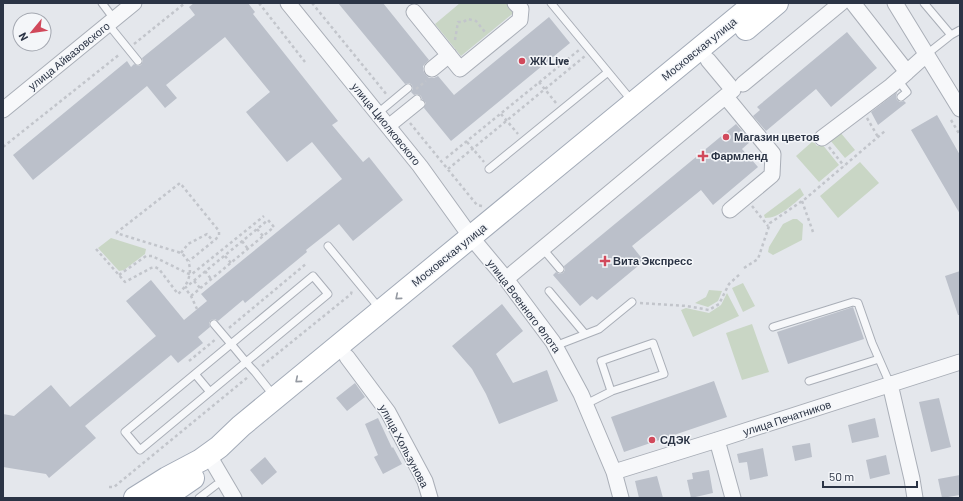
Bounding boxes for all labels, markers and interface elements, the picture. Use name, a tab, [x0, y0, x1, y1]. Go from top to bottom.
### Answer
north arrow	[12, 12, 52, 52]
street label: Московская улица	[659, 14, 739, 83]
street label: улица Айвазовского	[25, 19, 112, 92]
text: N	[15, 31, 30, 43]
place label: ЖК Live	[529, 54, 569, 67]
marker: ЖК Live	[517, 56, 527, 66]
street label: улица Циолковского	[349, 80, 424, 168]
place label: Магазин цветов	[734, 130, 820, 143]
marker: Магазин цветов	[721, 132, 731, 142]
place label: Фармленд	[711, 149, 768, 162]
marker: Фармленд	[698, 151, 708, 161]
street label: Московская улица	[409, 220, 489, 289]
place label: Вита Экспресс	[613, 254, 692, 267]
street label: улица Военного Флота	[485, 256, 564, 356]
marker: Вита Экспресс	[600, 256, 610, 266]
one-way arrow	[395, 292, 402, 299]
one-way arrow	[295, 375, 302, 382]
street label: улица Печатников	[741, 397, 833, 438]
street label: улица Хользунова	[377, 402, 432, 490]
place label: СДЭК	[660, 433, 690, 446]
marker: СДЭК	[647, 435, 657, 445]
scale bar	[823, 463, 917, 489]
text: 50 m	[829, 469, 854, 483]

